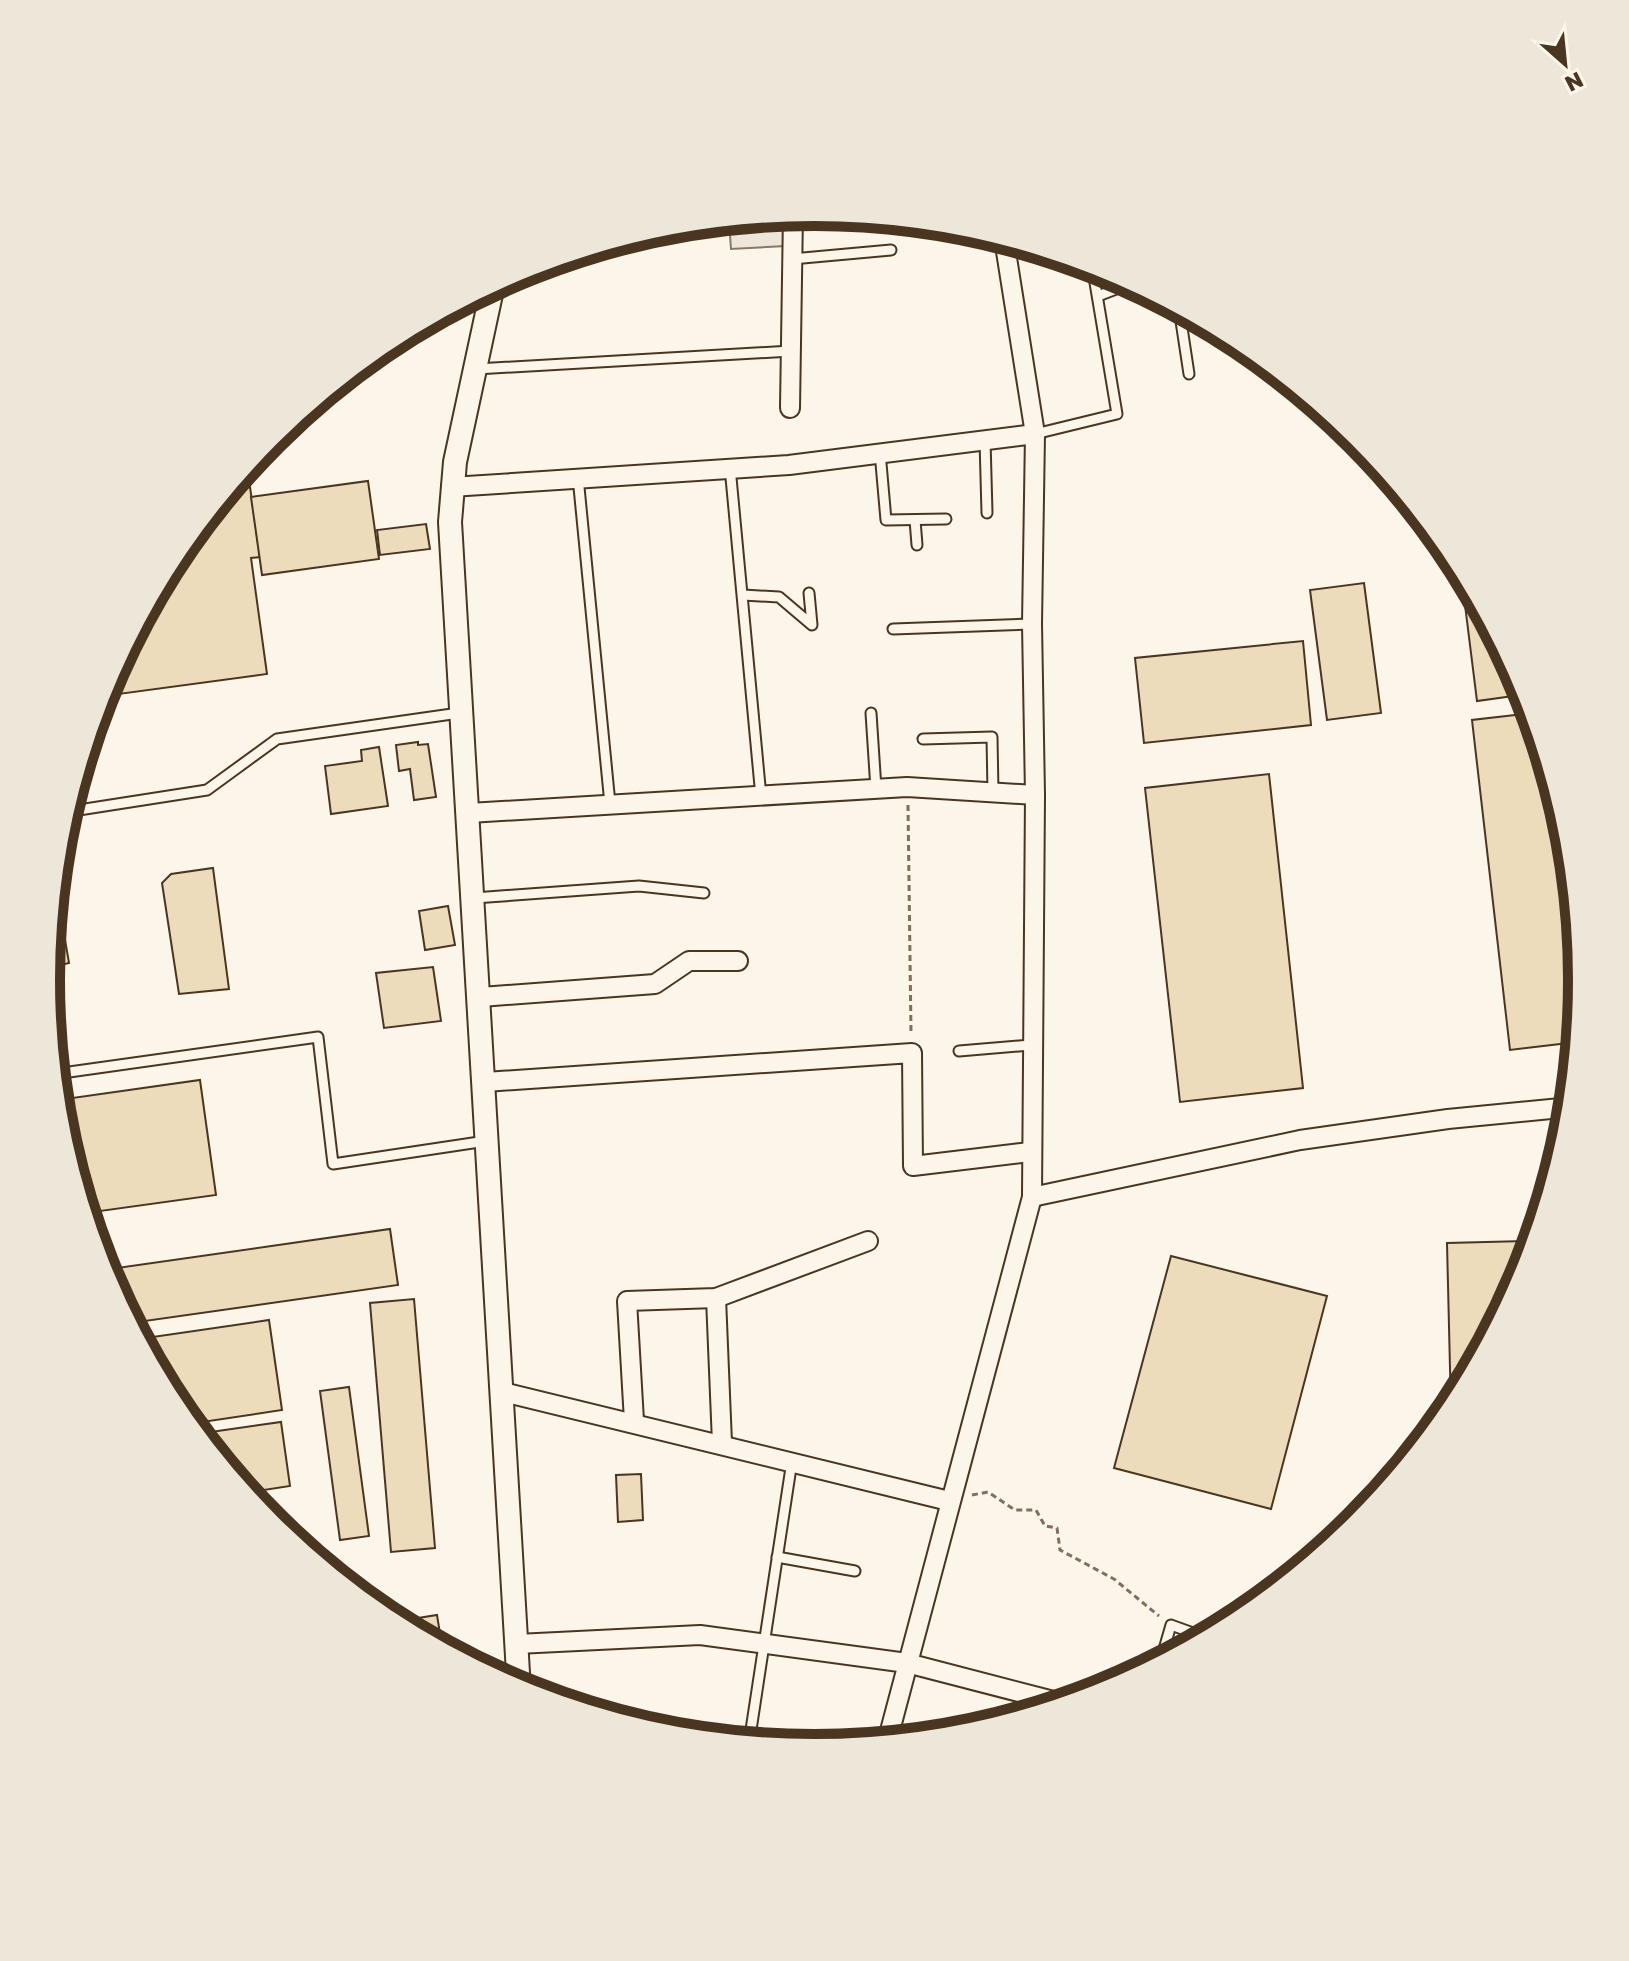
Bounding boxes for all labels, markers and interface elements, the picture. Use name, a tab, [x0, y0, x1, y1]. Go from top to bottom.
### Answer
north arrow	[1525, 24, 1605, 104]
text: N	[1561, 66, 1588, 98]

